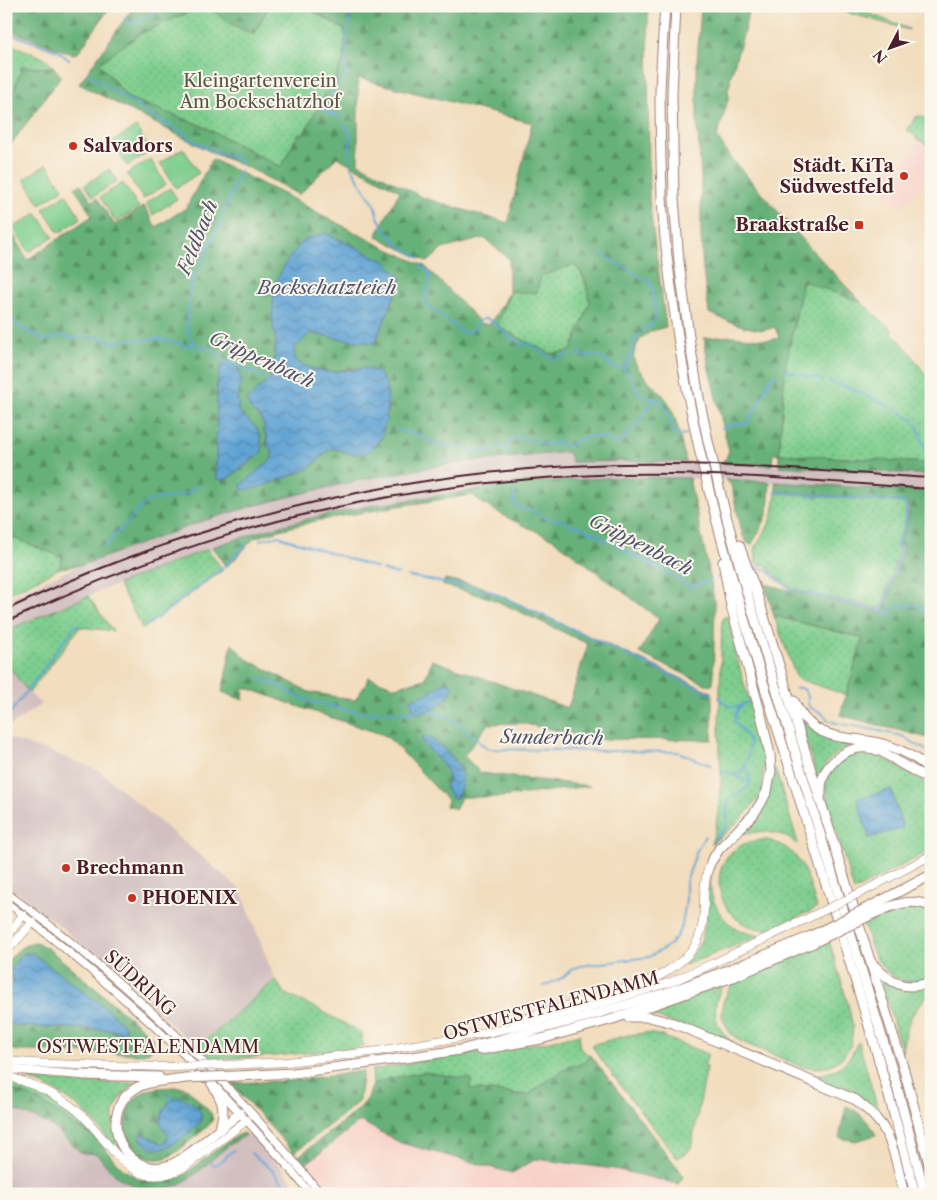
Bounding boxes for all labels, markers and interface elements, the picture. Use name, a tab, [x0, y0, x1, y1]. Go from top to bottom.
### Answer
north arrow	[864, 22, 914, 72]
text: N	[869, 46, 891, 67]
park label: Kleingartenverein Am Bockschatzhof	[179, 70, 343, 113]
place label: Salvadors	[83, 135, 173, 157]
marker: Salvadors	[67, 140, 79, 152]
place label: Städt. KiTa Südwestfeld	[779, 155, 895, 198]
marker: Städt. KiTa Südwestfeld	[898, 170, 910, 182]
water label: Feldbach	[171, 196, 223, 280]
place label: Braakstraße	[736, 214, 849, 236]
marker: Braakstraße	[853, 219, 865, 231]
water label: Bockschatzteich	[255, 276, 397, 299]
water label: Grippenbach	[206, 326, 318, 393]
water label: Grippenbach	[585, 509, 696, 580]
water label: Sunderbach	[499, 725, 604, 750]
place label: Brechmann	[76, 857, 185, 879]
marker: Brechmann	[60, 862, 72, 874]
place label: PHOENIX	[142, 887, 238, 909]
marker: PHOENIX	[126, 892, 138, 904]
street label: SÜDRING	[100, 945, 181, 1021]
street label: OSTWESTFALENDAMM	[441, 967, 661, 1045]
street label: OSTWESTFALENDAMM	[37, 1036, 259, 1058]

